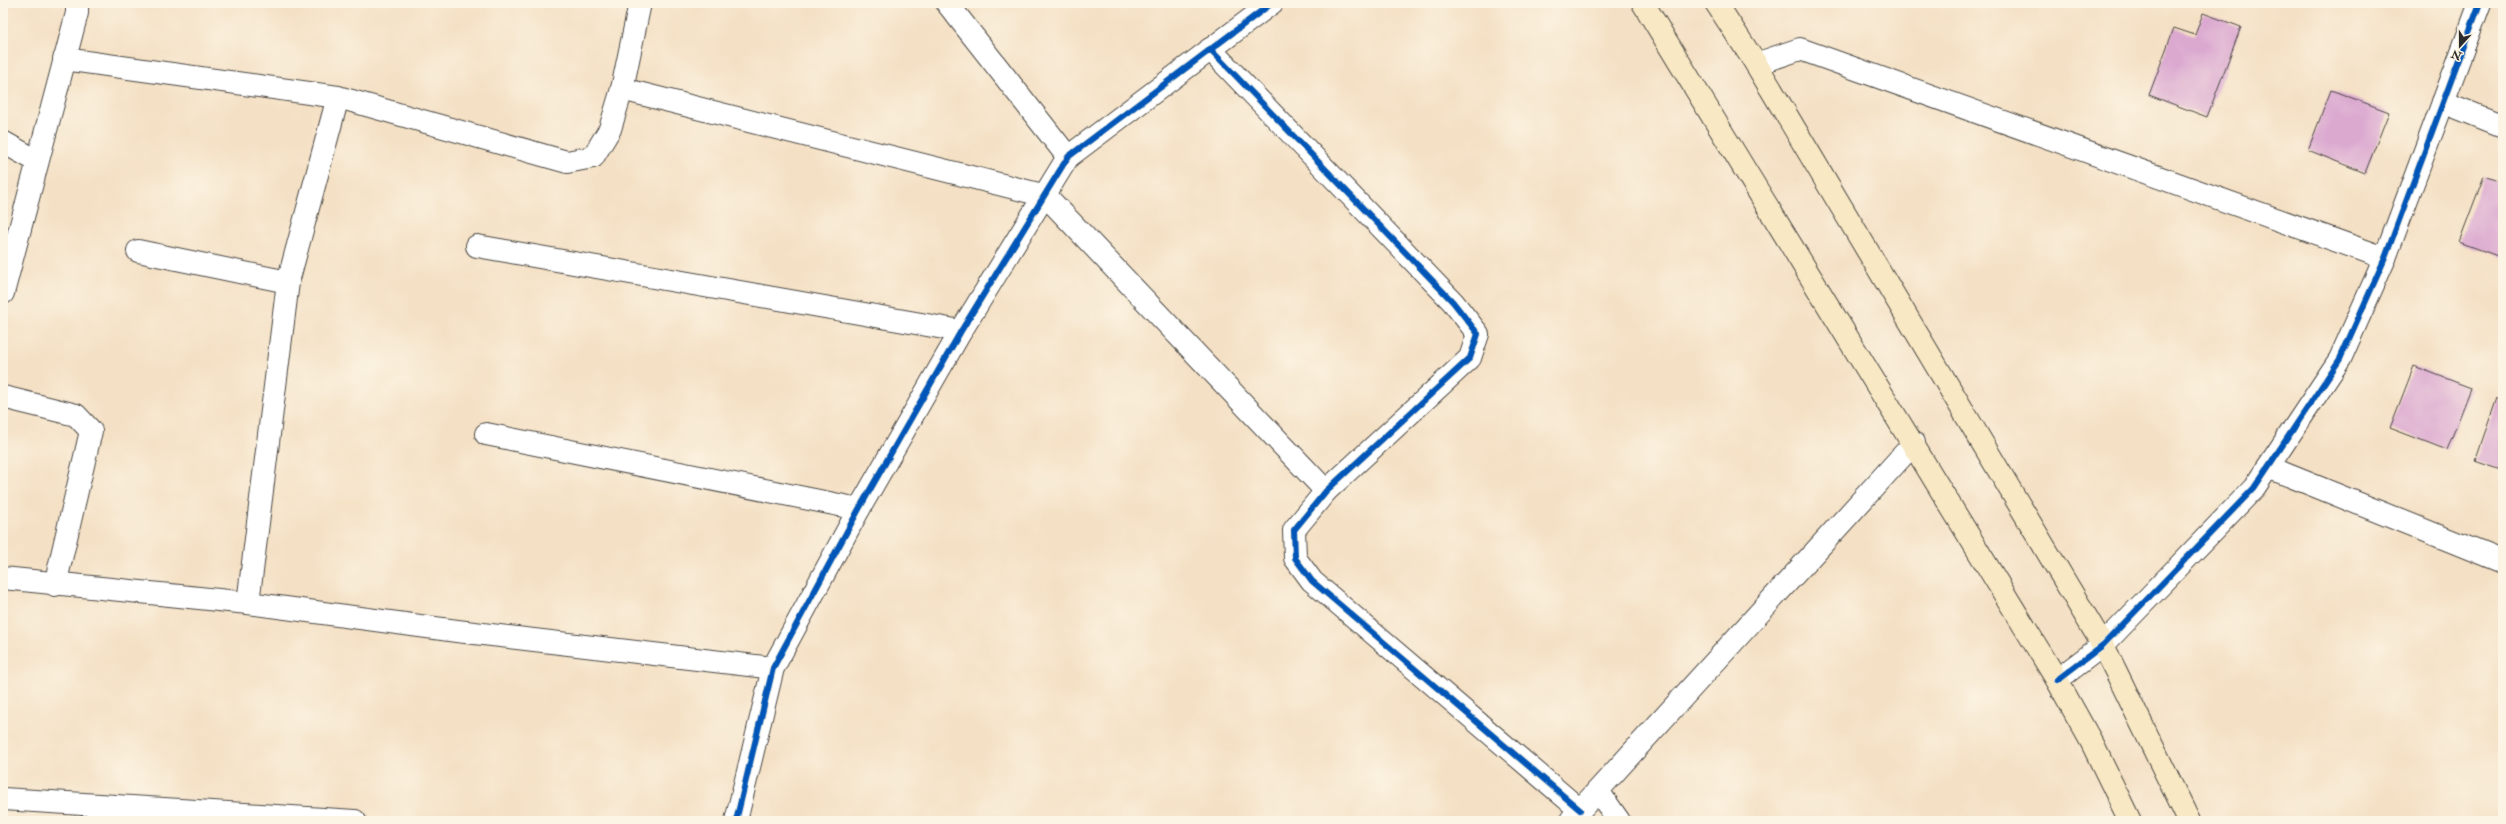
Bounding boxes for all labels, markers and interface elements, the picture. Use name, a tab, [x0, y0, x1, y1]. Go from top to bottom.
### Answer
north arrow	[2440, 26, 2480, 66]
text: N	[2449, 47, 2464, 63]

